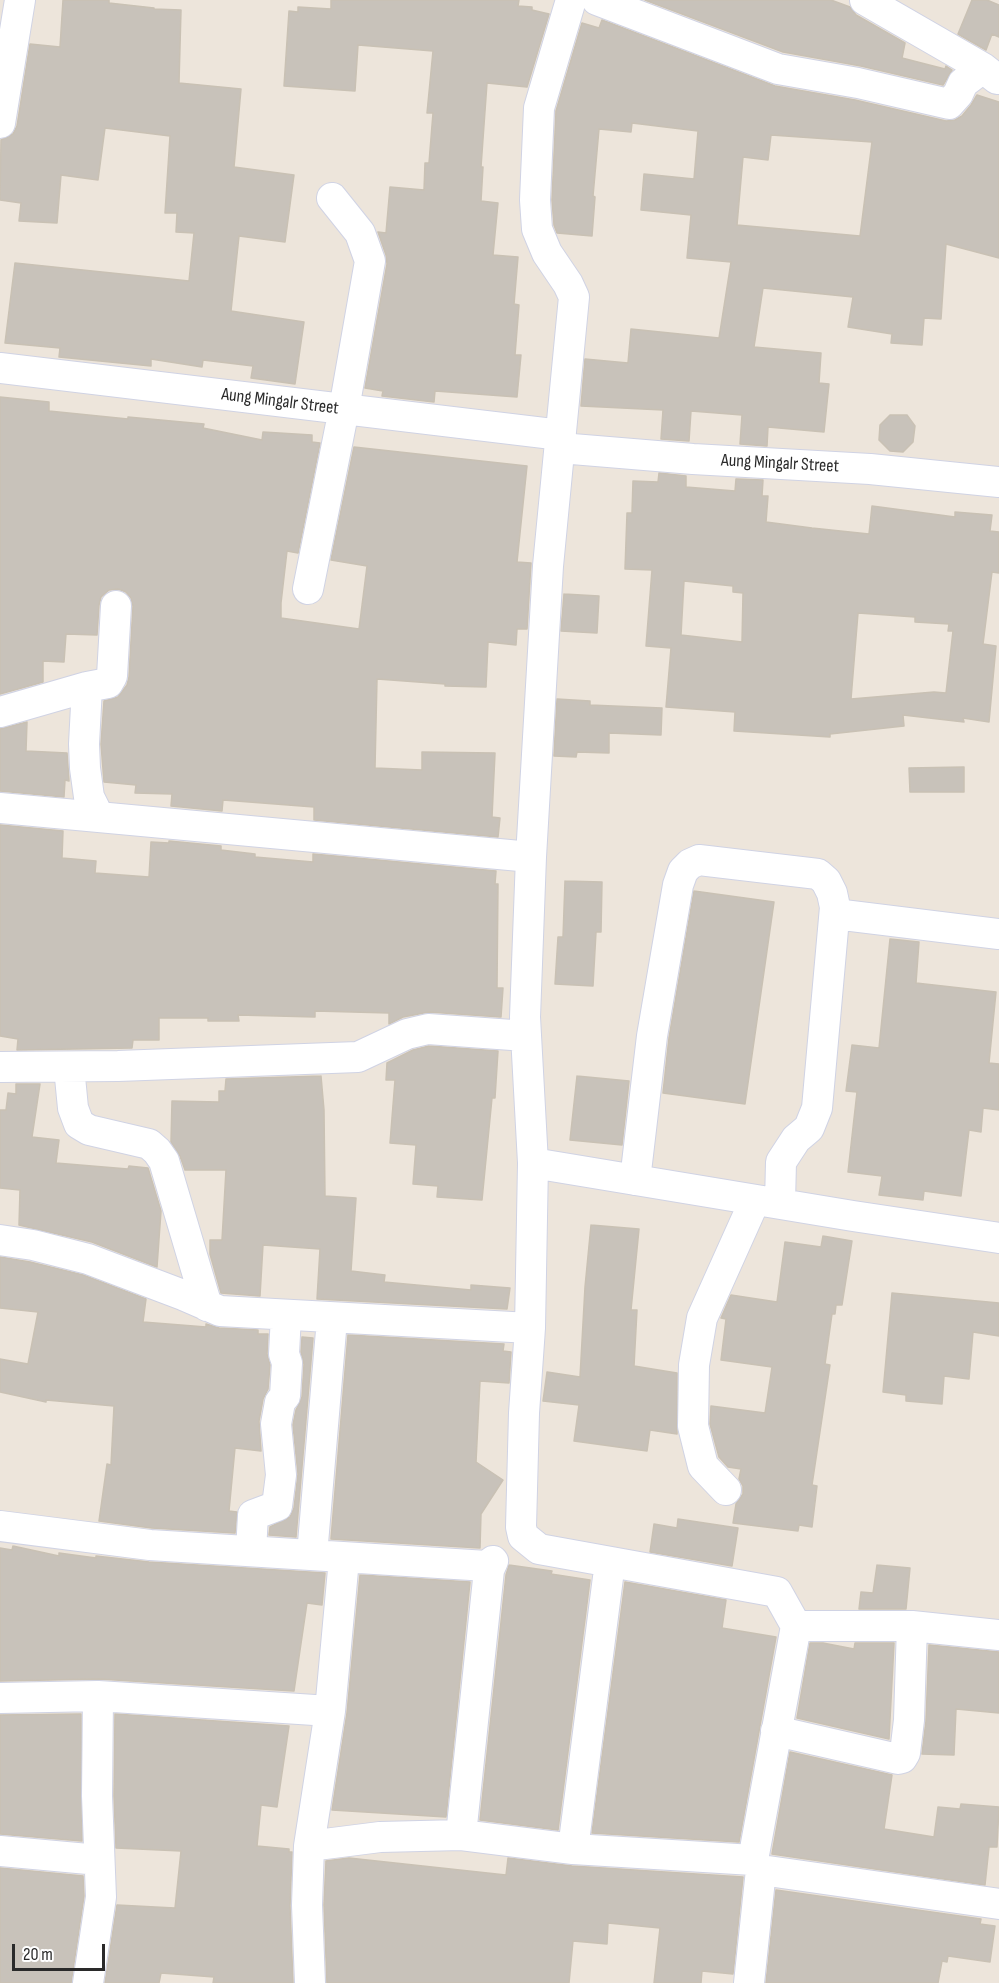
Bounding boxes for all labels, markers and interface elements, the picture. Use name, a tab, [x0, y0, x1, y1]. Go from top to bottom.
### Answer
street label: Aung Mingalr Street	[220, 384, 340, 420]
street label: Aung Mingalr Street	[721, 450, 839, 478]
scale bar	[15, 1932, 108, 1970]
text: 20 m	[23, 1944, 53, 1965]

